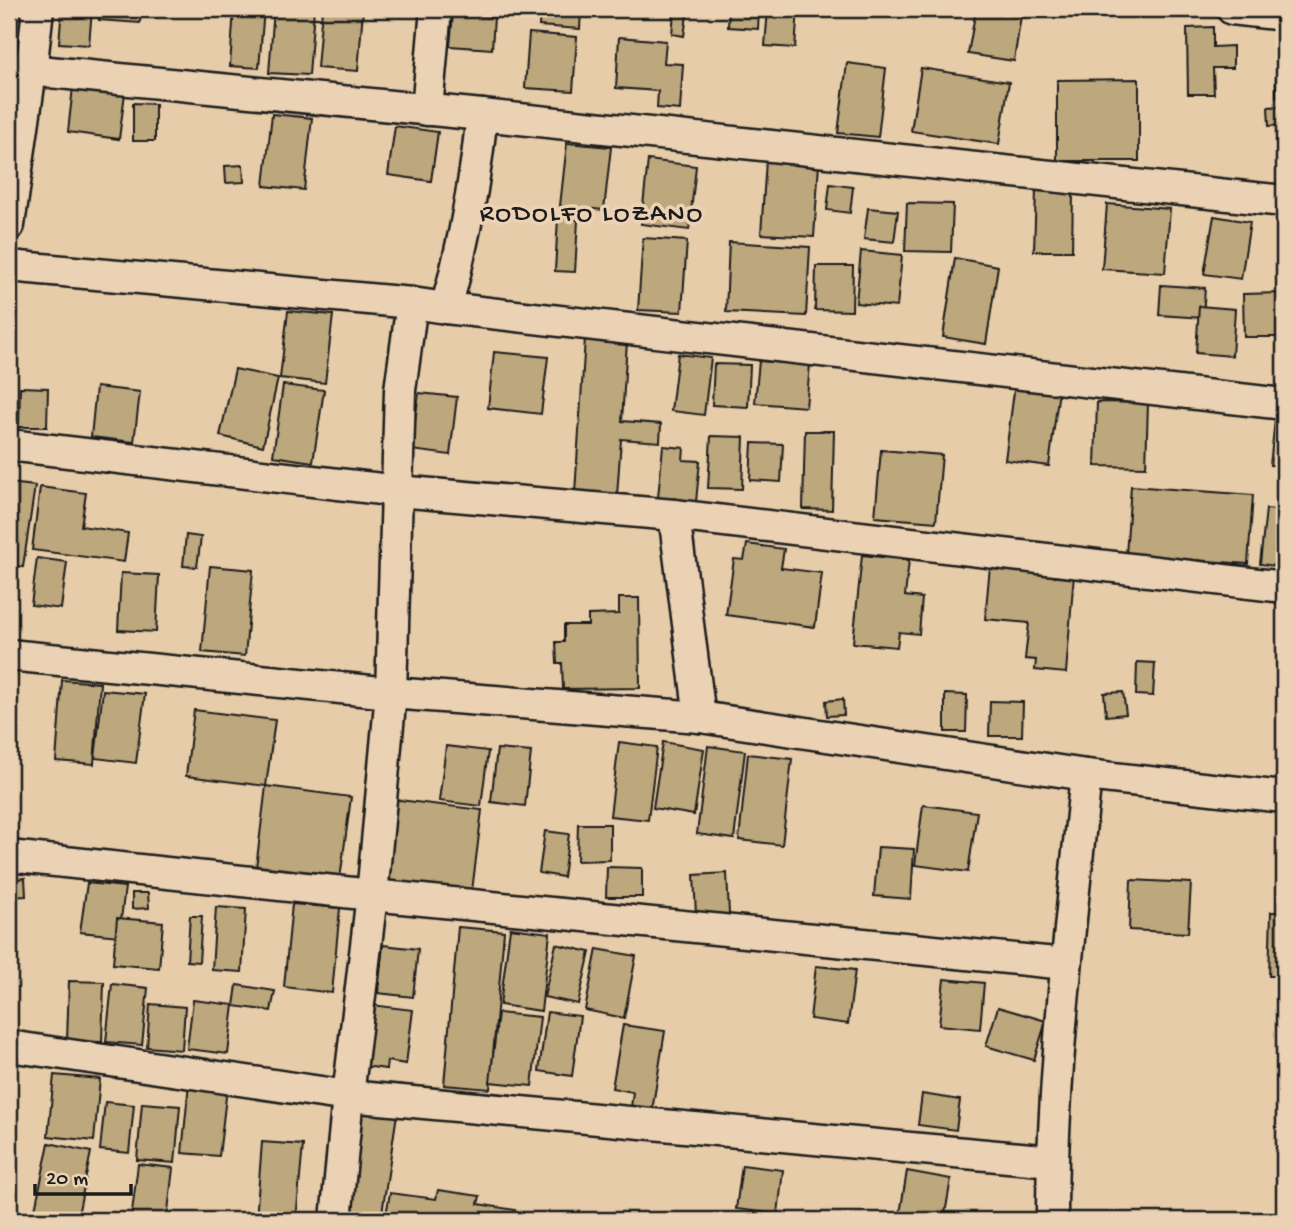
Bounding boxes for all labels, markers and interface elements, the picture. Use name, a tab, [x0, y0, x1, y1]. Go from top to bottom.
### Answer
district label: RODOLFO LOZANO	[480, 200, 704, 231]
scale bar	[35, 1152, 131, 1196]
text: 20 m	[46, 1168, 88, 1193]

